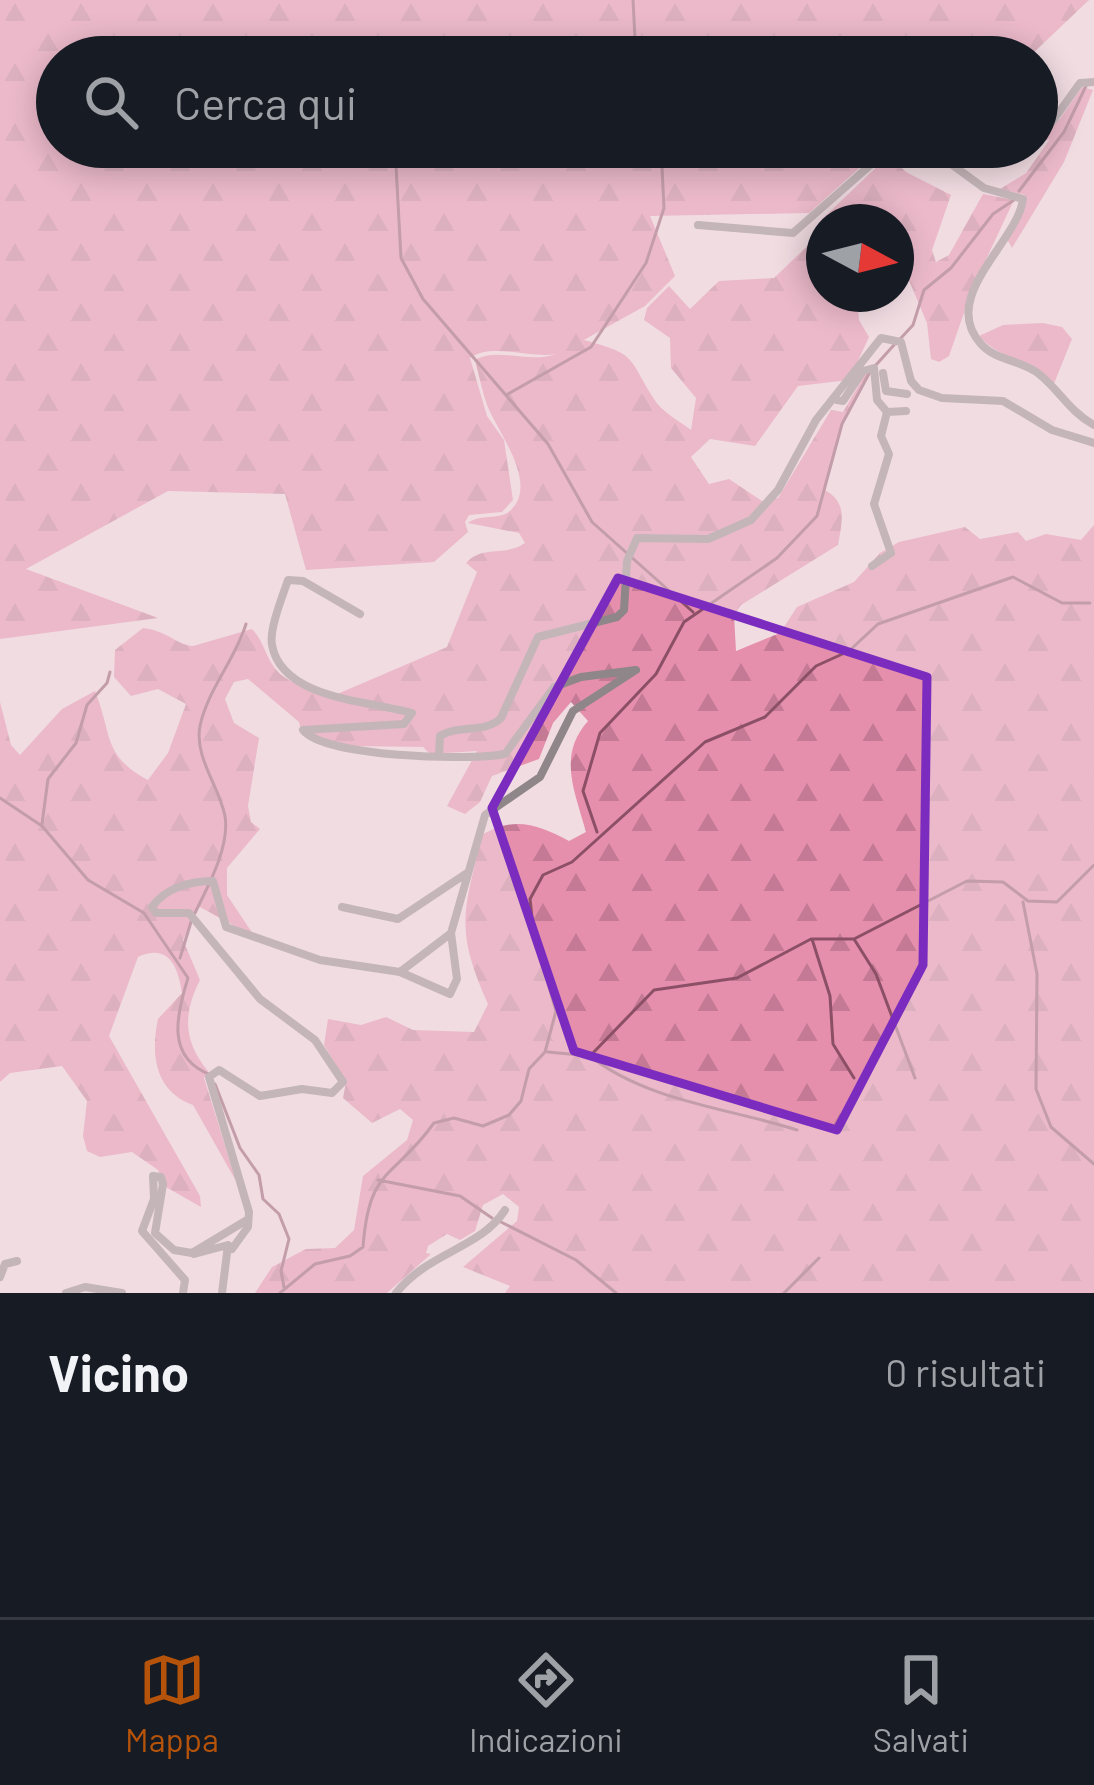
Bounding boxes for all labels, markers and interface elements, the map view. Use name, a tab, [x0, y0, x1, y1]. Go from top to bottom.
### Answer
search box	[36, 36, 1058, 168]
icon: search	[78, 69, 144, 135]
text: Cerca qui	[174, 75, 357, 129]
north arrow	[806, 204, 914, 312]
text: Vicino	[48, 1341, 189, 1402]
text: 0 risultati	[885, 1348, 1046, 1395]
tab: Mappa	[125, 1647, 219, 1759]
tab: Indicazioni	[469, 1647, 623, 1759]
tab: Salvati	[873, 1647, 969, 1759]

